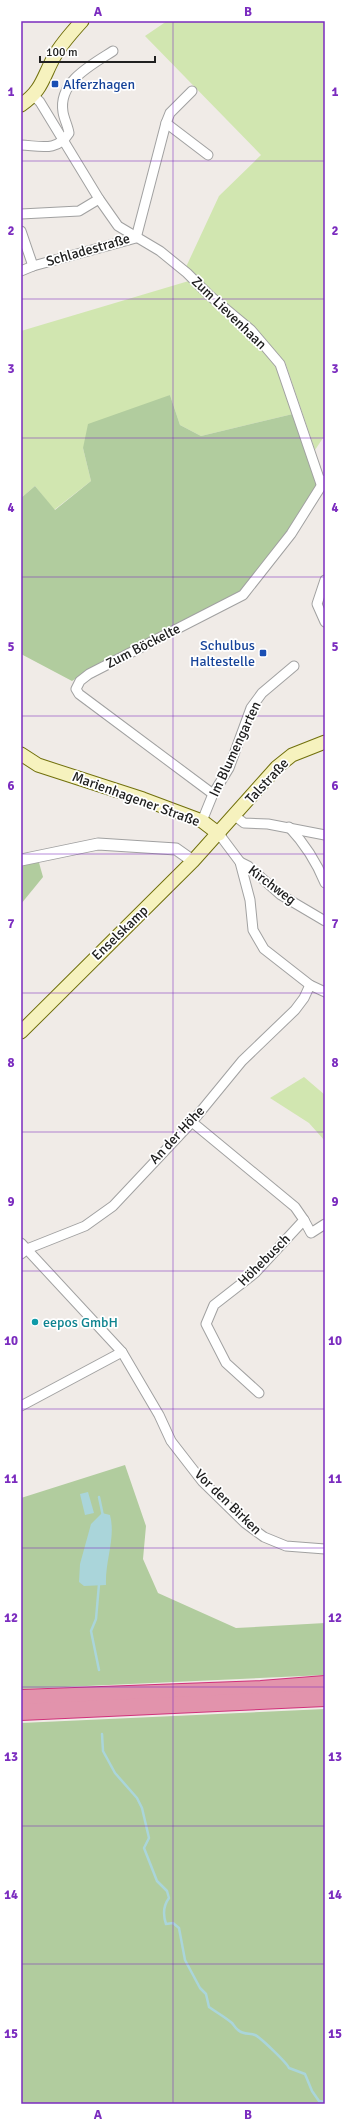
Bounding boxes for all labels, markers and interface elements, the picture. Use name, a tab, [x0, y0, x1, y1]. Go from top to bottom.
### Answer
text: A	[94, 4, 103, 20]
text: B	[244, 4, 252, 20]
scale bar	[40, 38, 155, 64]
text: 100 m	[46, 45, 78, 60]
place label: Alferzhagen	[63, 76, 135, 93]
marker: Alferzhagen	[50, 79, 60, 89]
text: 1	[7, 84, 15, 100]
text: 1	[331, 84, 339, 100]
text: 2	[7, 223, 15, 239]
text: 2	[331, 223, 339, 239]
street label: Schladestraße	[44, 230, 132, 270]
street label: Zum Lievenhaan	[188, 273, 270, 353]
text: 3	[7, 361, 15, 377]
text: 3	[331, 361, 339, 377]
text: 4	[7, 500, 15, 516]
text: 4	[331, 500, 339, 516]
street label: Zum Böckelte	[103, 620, 183, 672]
place label: Schulbus Haltestelle	[190, 637, 255, 670]
text: 5	[7, 639, 15, 655]
text: 5	[331, 639, 339, 655]
marker: Schulbus Haltestelle	[258, 648, 268, 658]
street label: Im Blumengarten	[205, 698, 265, 800]
street label: Talstraße	[242, 755, 292, 807]
street label: Marienhagener Straße	[70, 768, 202, 830]
text: 6	[7, 778, 15, 794]
text: 6	[331, 778, 339, 794]
street label: Kirchweg	[245, 862, 299, 908]
street label: Enselskamp	[88, 902, 152, 964]
text: 7	[7, 916, 15, 932]
text: 7	[331, 916, 339, 932]
text: 8	[7, 1055, 15, 1071]
text: 8	[331, 1055, 339, 1071]
street label: An der Höhe	[146, 1102, 208, 1168]
text: 9	[7, 1194, 15, 1210]
text: 9	[331, 1194, 339, 1210]
street label: Höhebusch	[234, 1230, 294, 1290]
place label: eepos GmbH	[43, 1314, 118, 1331]
marker: eepos GmbH	[30, 1317, 40, 1327]
text: 10	[4, 1333, 18, 1349]
text: 10	[328, 1333, 342, 1349]
street label: Vor den Birken	[191, 1466, 265, 1538]
text: 11	[4, 1471, 18, 1487]
text: 11	[328, 1471, 342, 1487]
text: 12	[4, 1610, 18, 1626]
text: 12	[328, 1610, 342, 1626]
text: 13	[4, 1749, 18, 1765]
text: 13	[328, 1749, 342, 1765]
text: 14	[4, 1887, 18, 1903]
text: 14	[328, 1887, 342, 1903]
text: 15	[4, 2026, 18, 2042]
text: 15	[328, 2026, 342, 2042]
text: A	[94, 2107, 103, 2123]
text: B	[244, 2107, 252, 2123]

